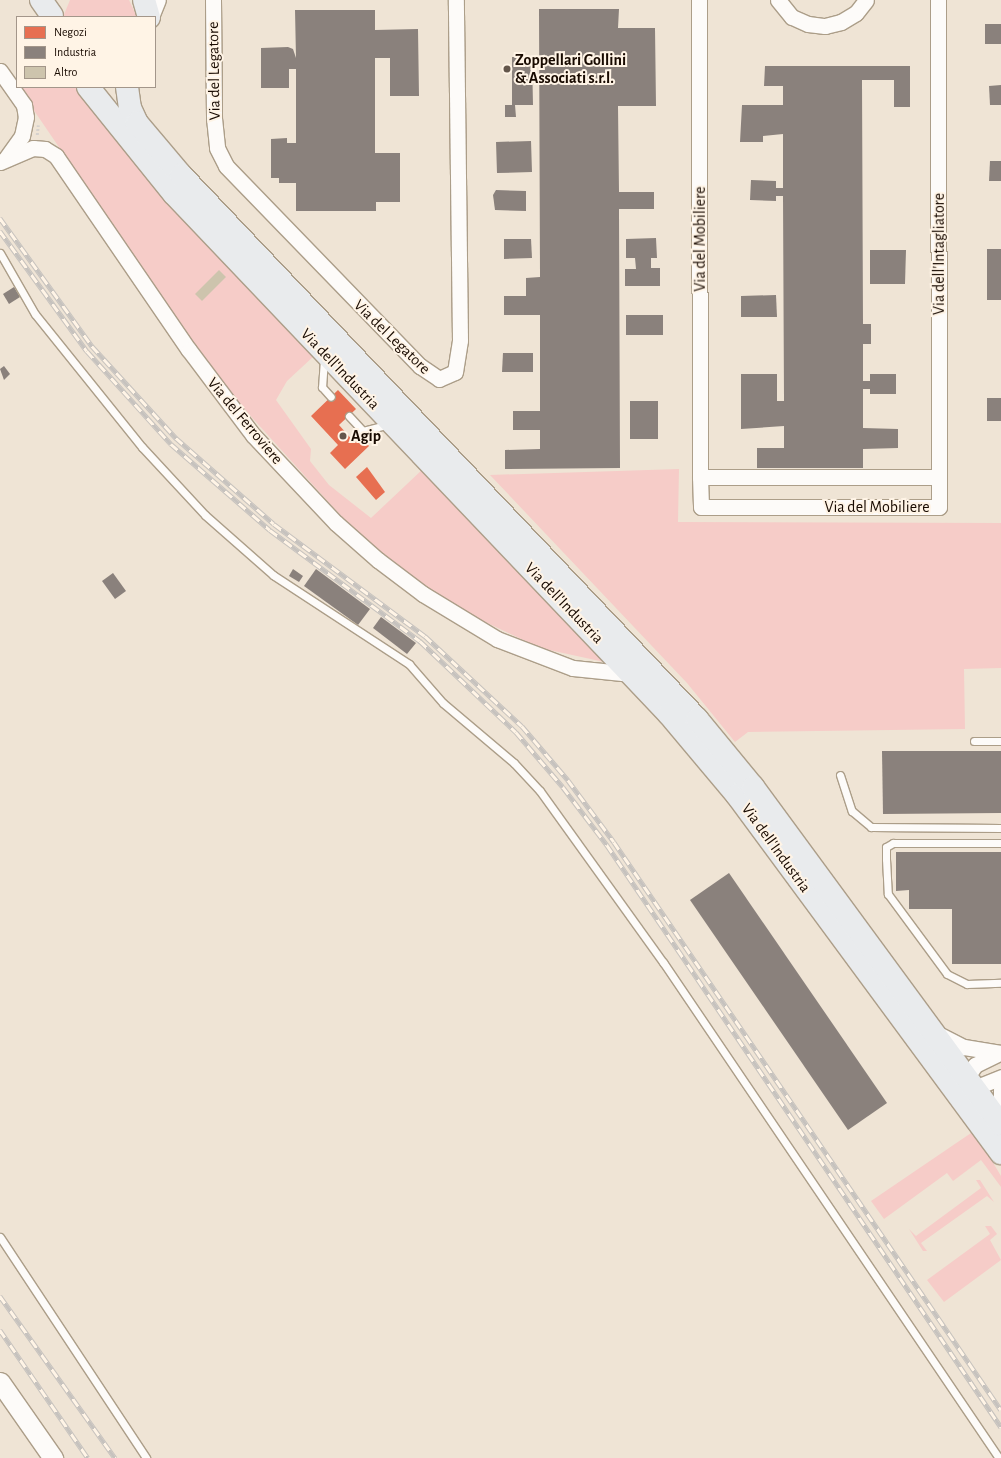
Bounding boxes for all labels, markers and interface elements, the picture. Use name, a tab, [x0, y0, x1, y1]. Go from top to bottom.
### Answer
legend	[16, 16, 156, 88]
street label: Via del Legatore	[204, 21, 224, 121]
text: Negozi	[54, 26, 87, 38]
text: Industria	[54, 46, 96, 58]
place label: Zoppellari Gollini & Associati s.r.l.	[515, 50, 626, 88]
marker: Zoppellari Gollini & Associati s.r.l.	[502, 64, 512, 74]
text: Altro	[54, 66, 77, 78]
street label: Via del Mobiliere	[690, 186, 710, 292]
street label: Via dell'Intagliatore	[929, 193, 949, 315]
street label: Via del Legatore	[350, 296, 434, 378]
street label: Via dell'Industria	[296, 324, 384, 414]
street label: Via del Ferroviere	[203, 374, 287, 468]
place label: Agip	[351, 426, 381, 446]
marker: Agip	[338, 431, 348, 441]
street label: Via del Mobiliere	[824, 497, 930, 517]
street label: Via dell'Industria	[520, 558, 608, 648]
street label: Via dell'Industria	[737, 800, 815, 896]

